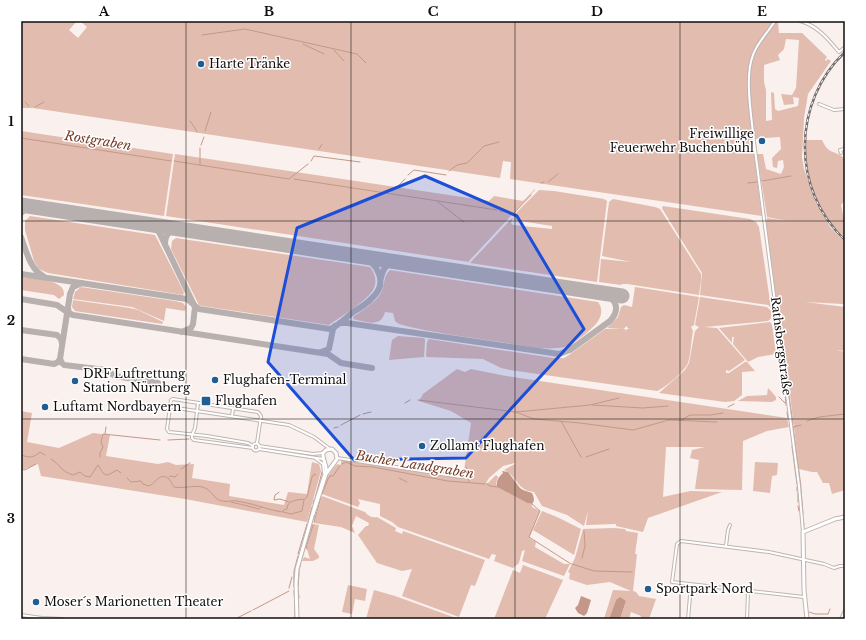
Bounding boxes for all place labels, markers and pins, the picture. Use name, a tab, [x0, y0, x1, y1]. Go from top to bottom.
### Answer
place label: Harte Tränke	[209, 56, 290, 71]
marker: Harte Tränke	[196, 59, 206, 69]
place label: Freiwillige Feuerwehr Buchenbühl	[610, 126, 754, 155]
marker: Freiwillige Feuerwehr Buchenbühl	[757, 136, 767, 146]
place label: DRF Luftrettung Station Nürnberg	[83, 366, 191, 395]
place label: Flughafen-Terminal	[223, 372, 346, 387]
marker: Flughafen-Terminal	[210, 375, 220, 385]
marker: DRF Luftrettung Station Nürnberg	[70, 376, 80, 386]
place label: Flughafen	[215, 393, 277, 408]
marker: Flughafen	[200, 395, 212, 407]
place label: Luftamt Nordbayern	[53, 399, 181, 414]
marker: Luftamt Nordbayern	[40, 402, 50, 412]
place label: Zollamt Flughafen	[430, 438, 544, 453]
marker: Zollamt Flughafen	[417, 441, 427, 451]
place label: Sportpark Nord	[656, 581, 753, 596]
marker: Sportpark Nord	[643, 584, 653, 594]
place label: Moser´s Marionetten Theater	[44, 594, 223, 609]
marker: Moser´s Marionetten Theater	[31, 597, 41, 607]

